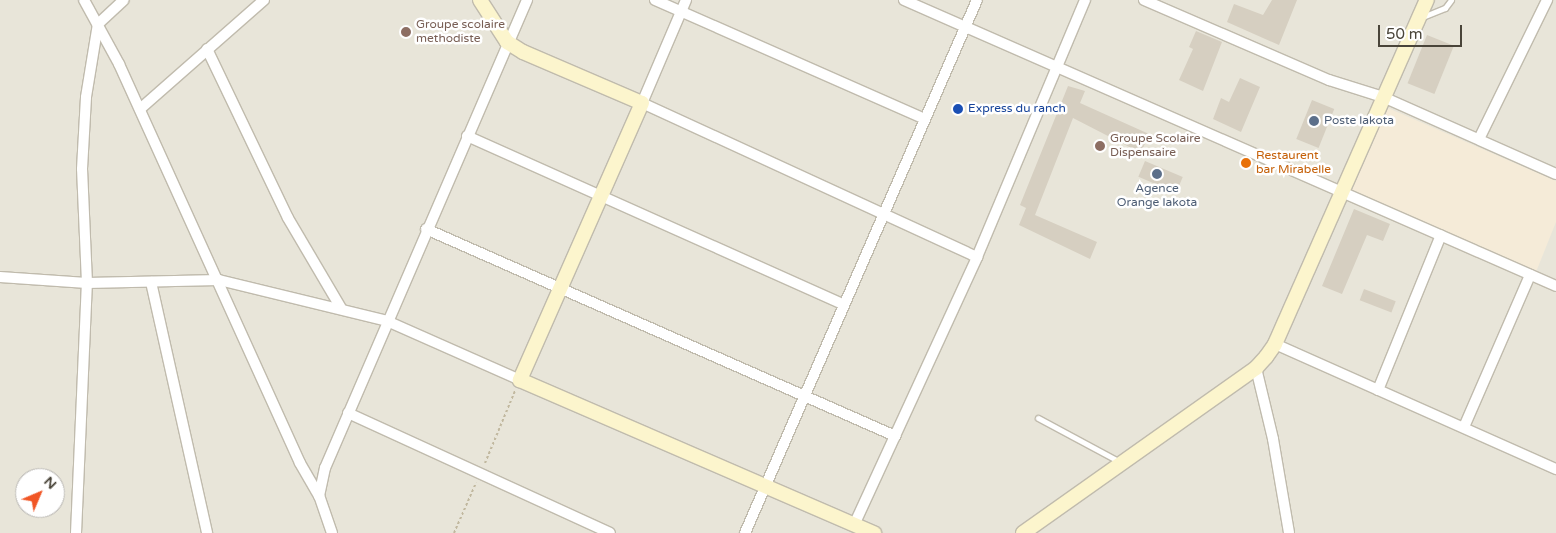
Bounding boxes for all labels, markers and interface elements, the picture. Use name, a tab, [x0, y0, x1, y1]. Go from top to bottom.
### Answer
scale bar	[1381, 15, 1465, 47]
place label: Groupe scolaire methodiste	[416, 18, 505, 46]
text: 50 m	[1386, 25, 1423, 43]
marker: Groupe scolaire methodiste	[400, 26, 412, 38]
place label: Express du ranch	[968, 102, 1066, 116]
marker: Express du ranch	[952, 103, 964, 115]
place label: Poste lakota	[1324, 114, 1394, 128]
marker: Poste lakota	[1308, 115, 1320, 127]
place label: Groupe Scolaire Dispensaire	[1110, 132, 1201, 160]
marker: Groupe Scolaire Dispensaire	[1094, 140, 1106, 152]
place label: Restaurent bar Mirabelle	[1256, 149, 1331, 177]
marker: Restaurent bar Mirabelle	[1240, 157, 1252, 169]
marker: Agence Orange lakota	[1151, 168, 1163, 180]
place label: Agence Orange lakota	[1117, 182, 1197, 210]
north arrow	[15, 468, 65, 518]
text: N	[40, 473, 60, 493]

